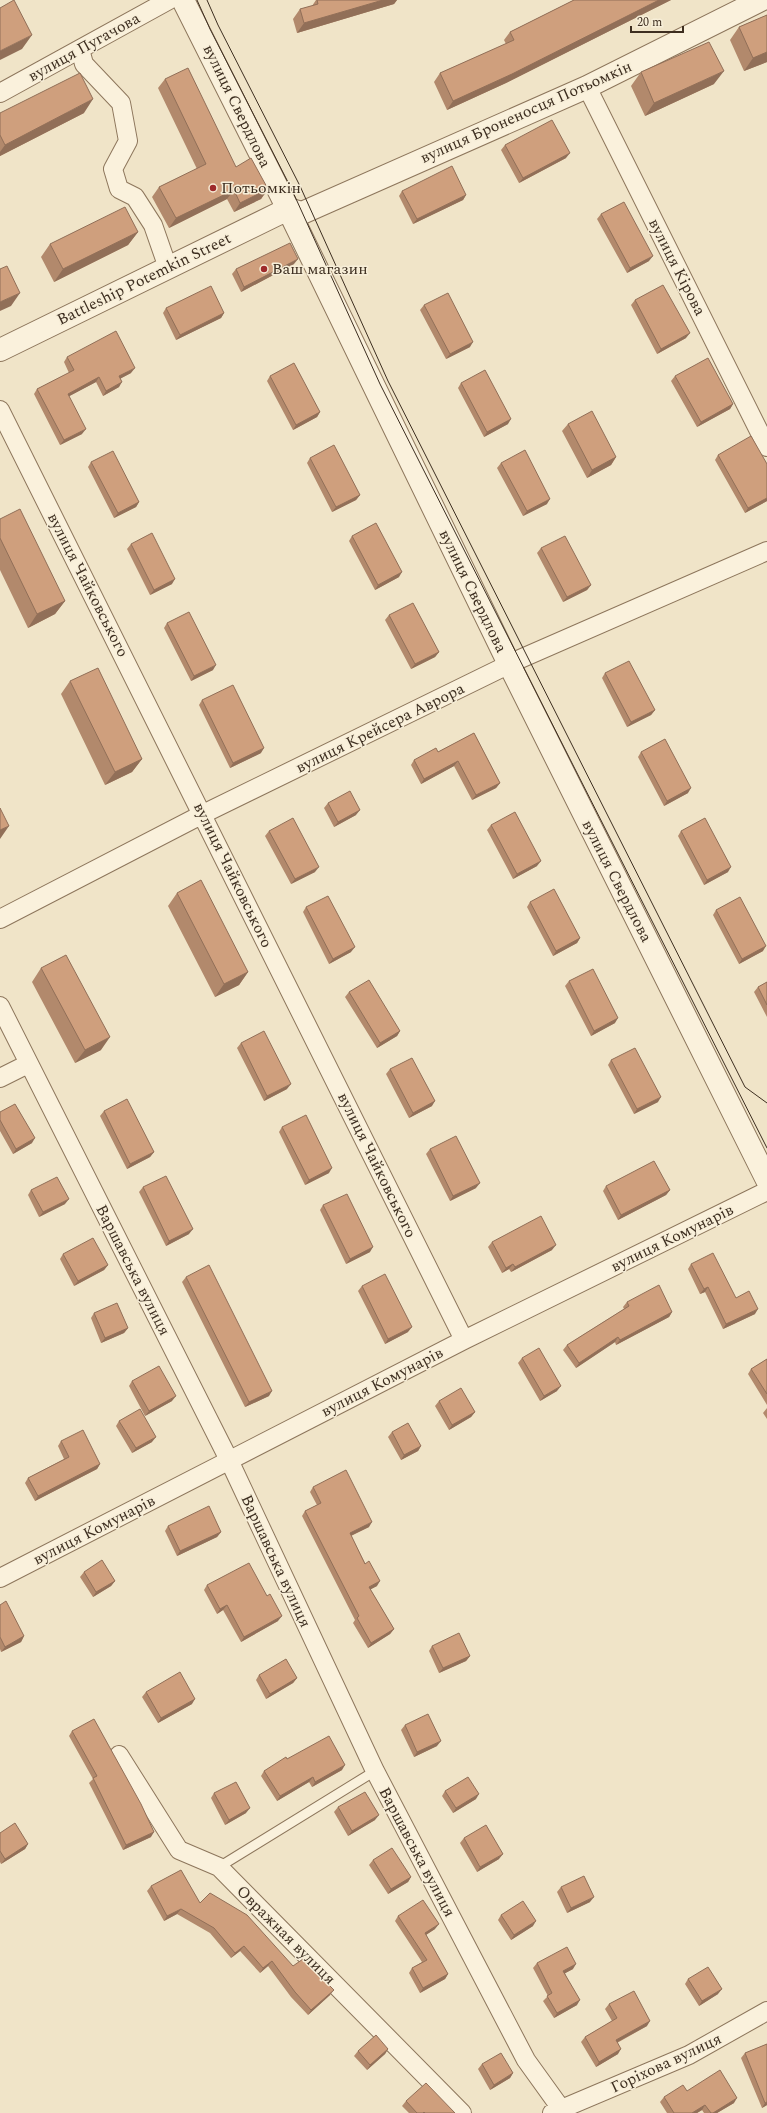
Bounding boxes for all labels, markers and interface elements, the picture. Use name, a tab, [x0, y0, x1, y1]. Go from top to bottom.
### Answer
street label: вулиця Пугачова	[24, 6, 145, 88]
scale bar	[631, 8, 683, 34]
text: 20 m	[637, 13, 662, 32]
street label: вулиця Свердлова	[197, 40, 277, 172]
street label: вулиця Броненосця Потьомкін	[416, 54, 636, 170]
place label: Потьомкін	[221, 176, 301, 200]
marker: Потьомкін	[208, 183, 218, 193]
street label: вулиця Кірова	[642, 214, 712, 320]
street label: Battleship Potemkin Street	[53, 226, 235, 332]
place label: Ваш магазин	[272, 257, 368, 281]
marker: Ваш магазин	[259, 264, 269, 274]
street label: вулиця Чайковського	[41, 509, 135, 661]
street label: вулиця Свердлова	[433, 525, 513, 657]
street label: вулиця Крейсера Аврора	[292, 677, 469, 779]
street label: вулиця Чайковського	[187, 798, 279, 952]
street label: вулиця Свердлова	[576, 816, 658, 947]
street label: вулиця Чайковського	[331, 1088, 423, 1242]
street label: вулиця Комунарів	[606, 1198, 738, 1278]
street label: Варшавська вулиця	[90, 1200, 176, 1340]
street label: вулиця Комунарів	[317, 1341, 447, 1423]
street label: вулиця Комунарів	[29, 1489, 159, 1571]
street label: Варшавська вулиця	[235, 1491, 317, 1631]
street label: Варшавська вулиця	[373, 1783, 461, 1921]
street label: Овражная вулиця	[231, 1880, 341, 1990]
street label: Горіхова вулиця	[607, 2027, 725, 2099]

